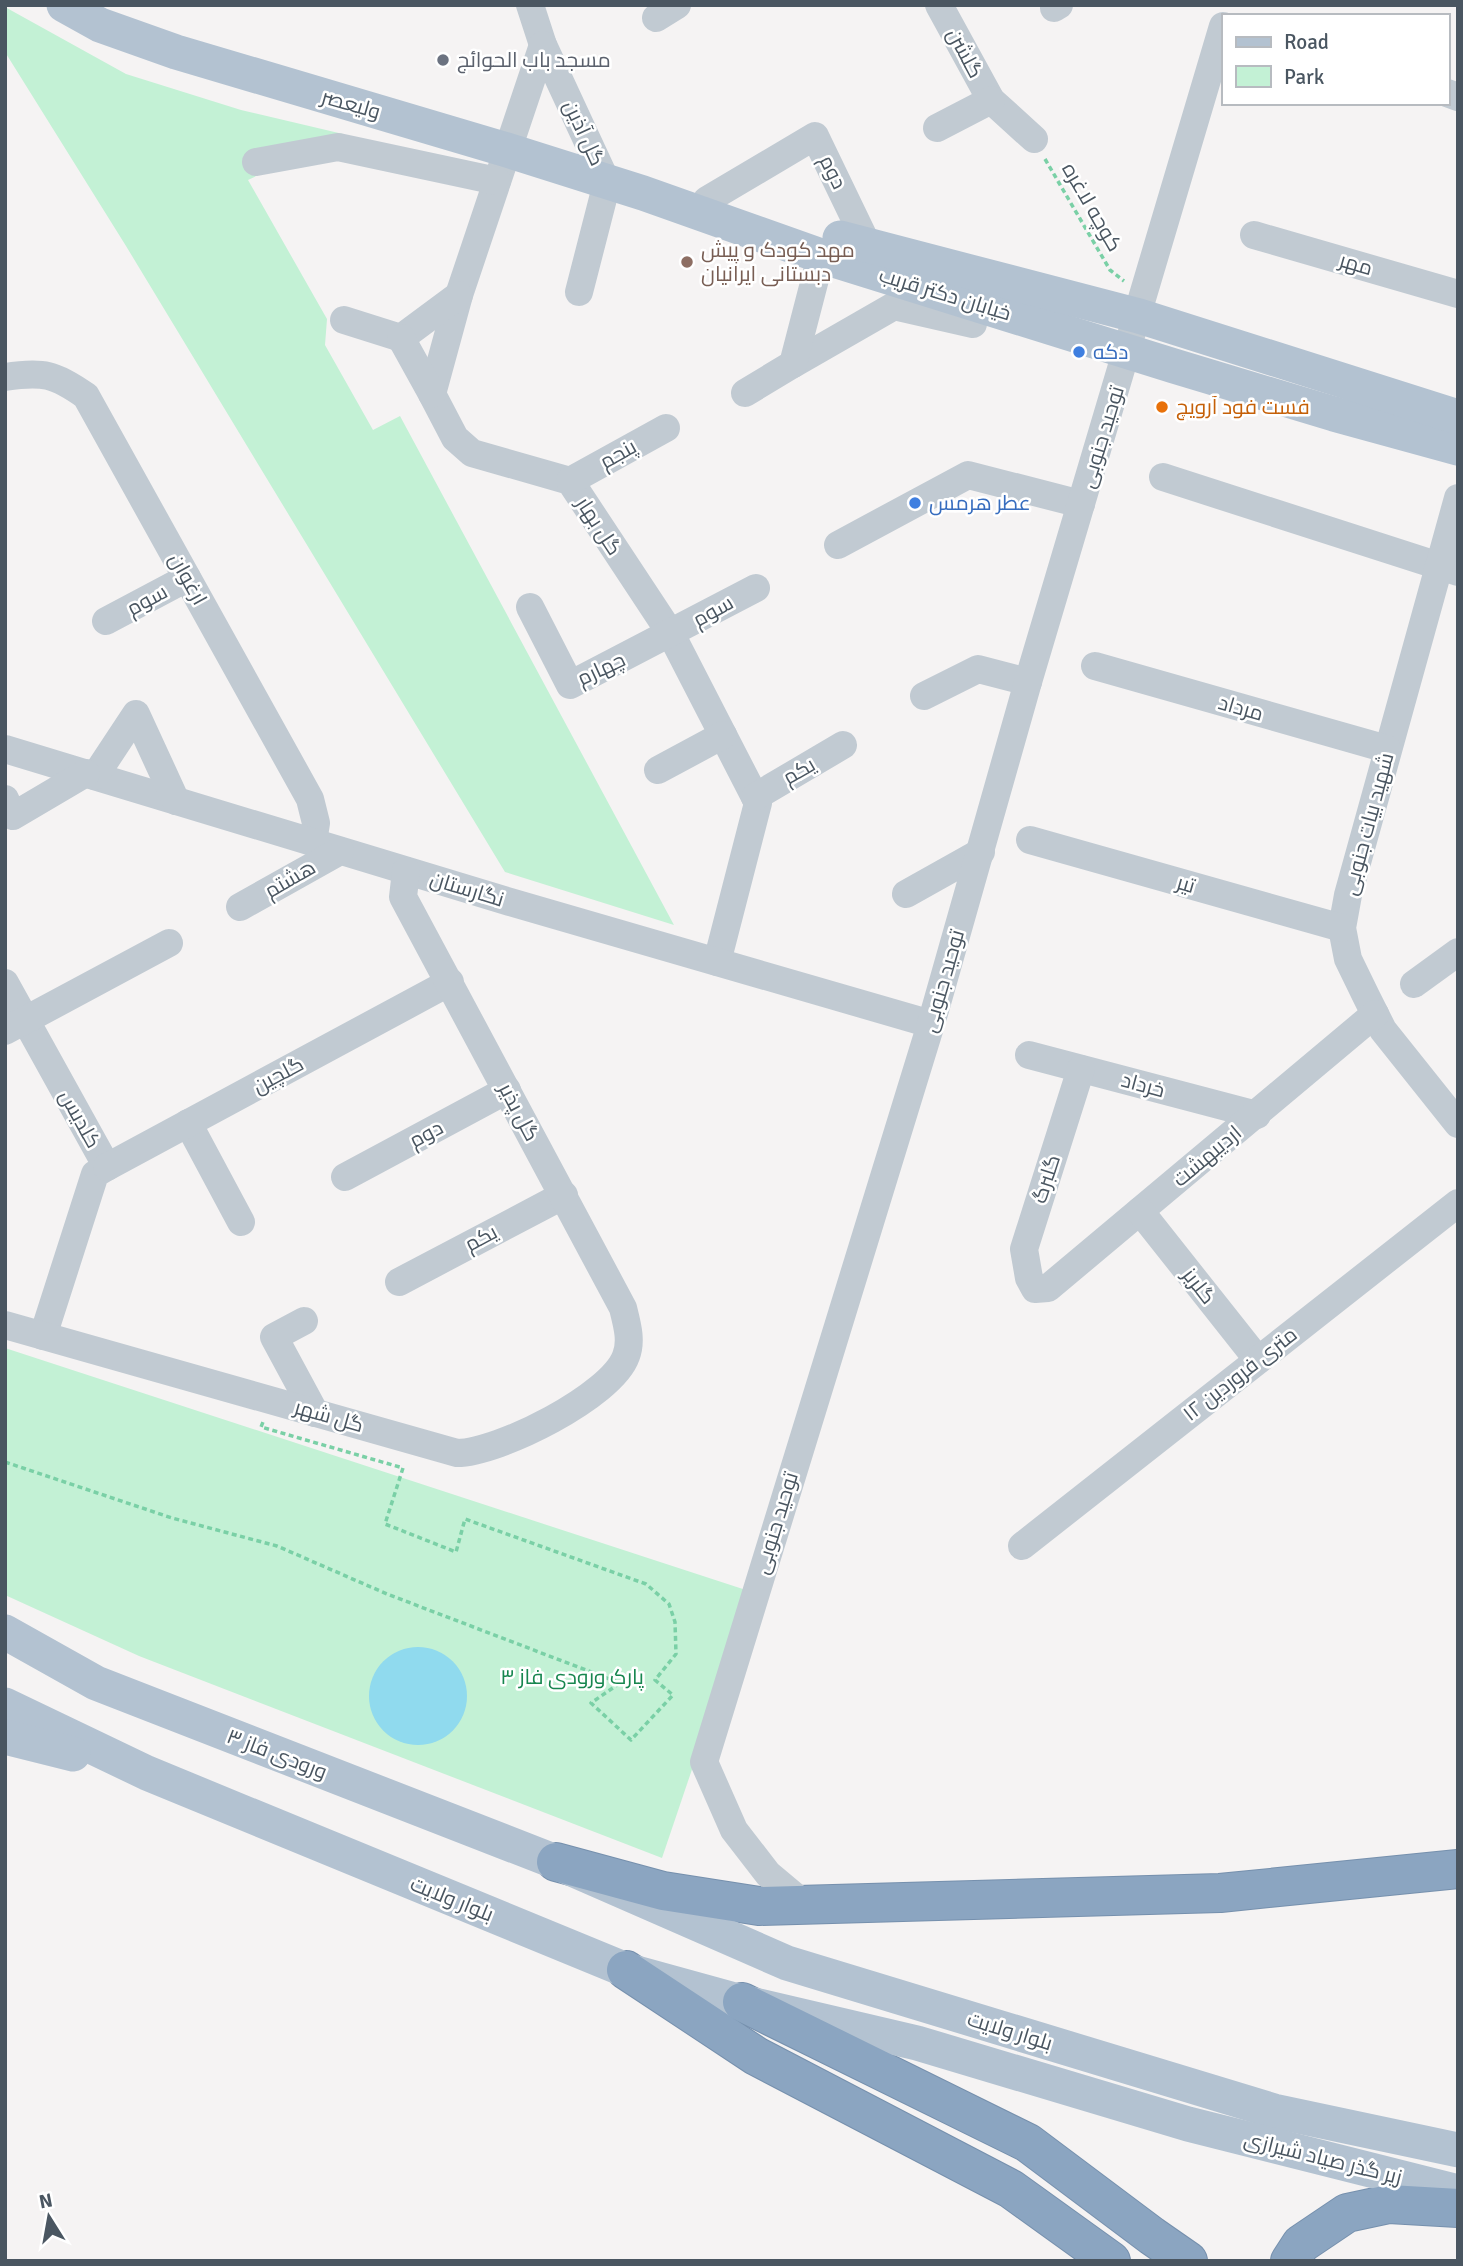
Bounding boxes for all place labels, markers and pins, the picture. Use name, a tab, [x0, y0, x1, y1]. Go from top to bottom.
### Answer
place label: مسجد باب الحوائج	[457, 47, 611, 74]
marker: مسجد باب الحوائج	[435, 52, 451, 68]
place label: مهد کودک و پیش دبستانی ایرانیان	[701, 237, 855, 287]
marker: مهد کودک و پیش دبستانی ایرانیان	[679, 254, 695, 270]
place label: دکه	[1093, 339, 1128, 365]
marker: دکه	[1071, 344, 1087, 360]
place label: فست فود آرویچ	[1176, 394, 1310, 421]
marker: فست فود آرویچ	[1154, 399, 1170, 415]
place label: عطر هرمس	[929, 490, 1031, 516]
marker: عطر هرمس	[907, 495, 923, 511]

